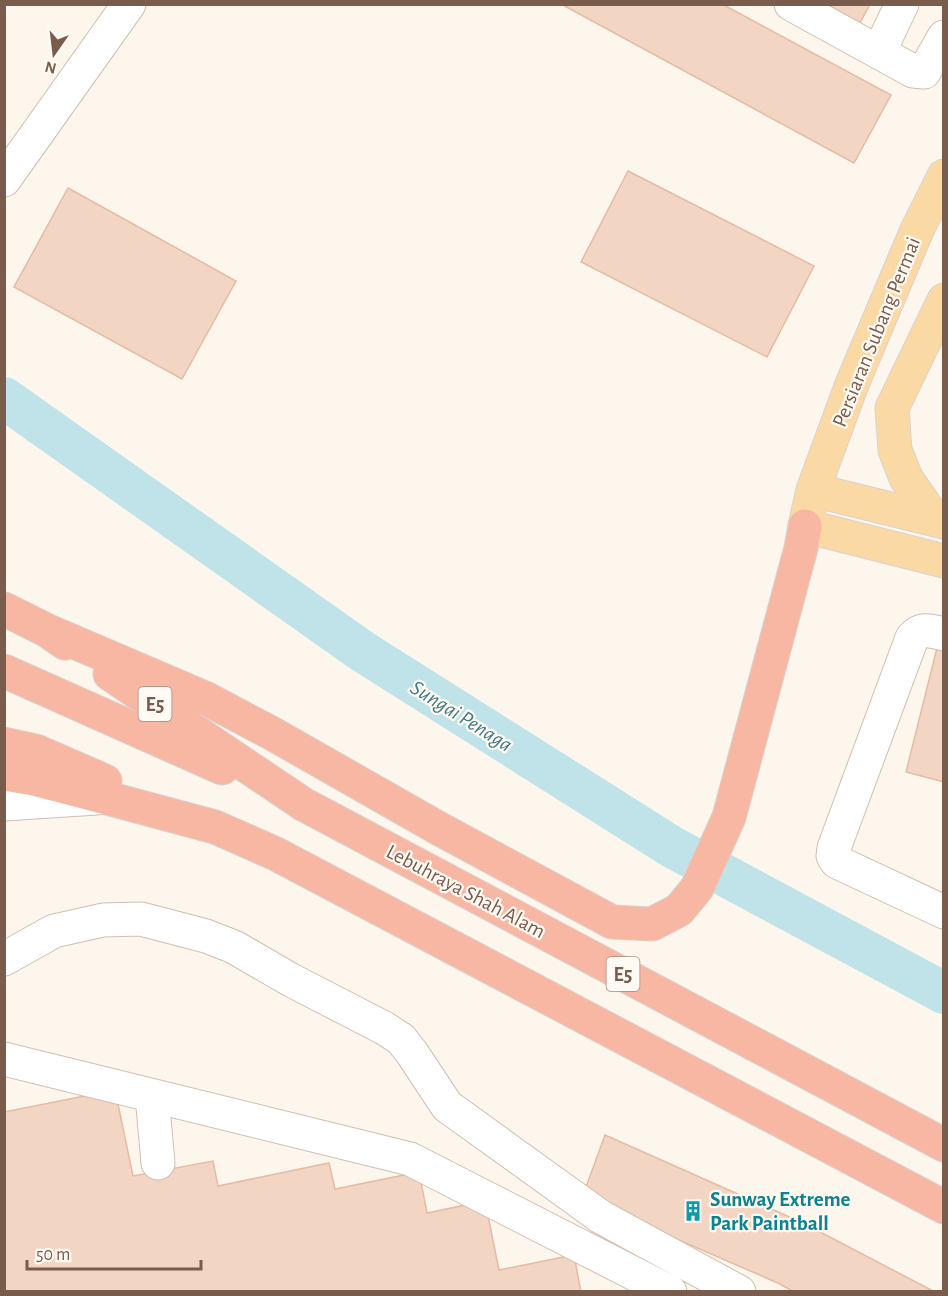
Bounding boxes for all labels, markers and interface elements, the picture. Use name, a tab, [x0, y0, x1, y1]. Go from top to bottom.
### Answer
north arrow	[24, 24, 84, 84]
text: N	[43, 58, 58, 77]
street label: Persiaran Subang Permai	[829, 234, 924, 430]
water label: Sungai Penaga	[407, 676, 516, 756]
road number: E5	[138, 687, 172, 721]
street label: Lebuhraya Shah Alam	[383, 841, 549, 942]
road number: E5	[606, 957, 640, 991]
place label: Sunway Extreme Park Paintball	[710, 1189, 851, 1234]
building icon: Sunway Extreme Park Paintball	[681, 1199, 705, 1223]
scale bar	[27, 1233, 201, 1271]
text: 50 m	[36, 1246, 70, 1264]

